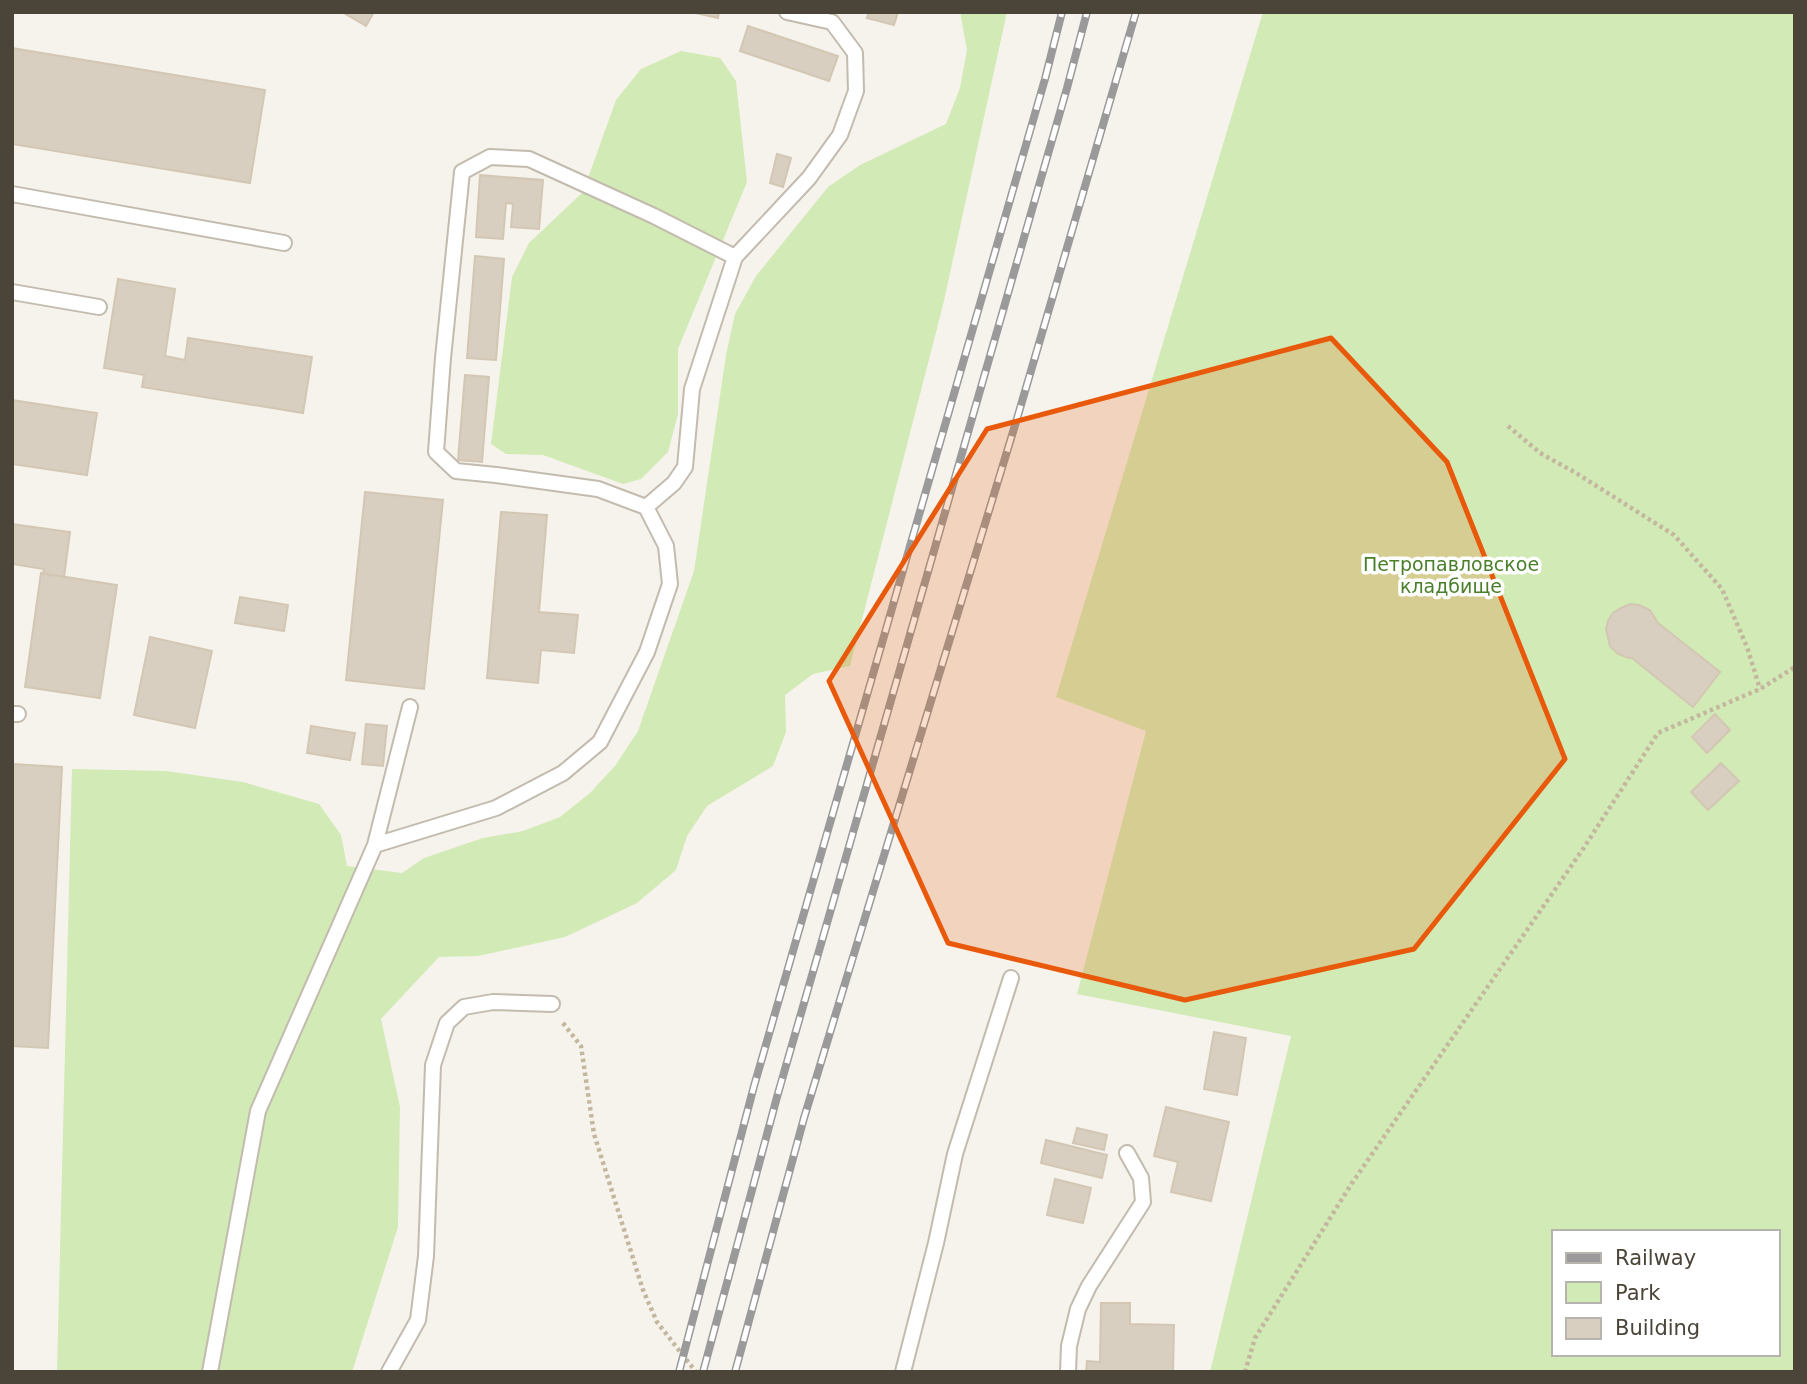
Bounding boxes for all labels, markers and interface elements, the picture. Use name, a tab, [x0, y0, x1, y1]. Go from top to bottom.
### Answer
park label: Петропавловское кладбище	[1363, 553, 1539, 597]
legend	[1552, 1230, 1779, 1356]
text: Railway	[1615, 1246, 1696, 1270]
text: Park	[1615, 1281, 1661, 1305]
text: Building	[1615, 1316, 1700, 1340]

